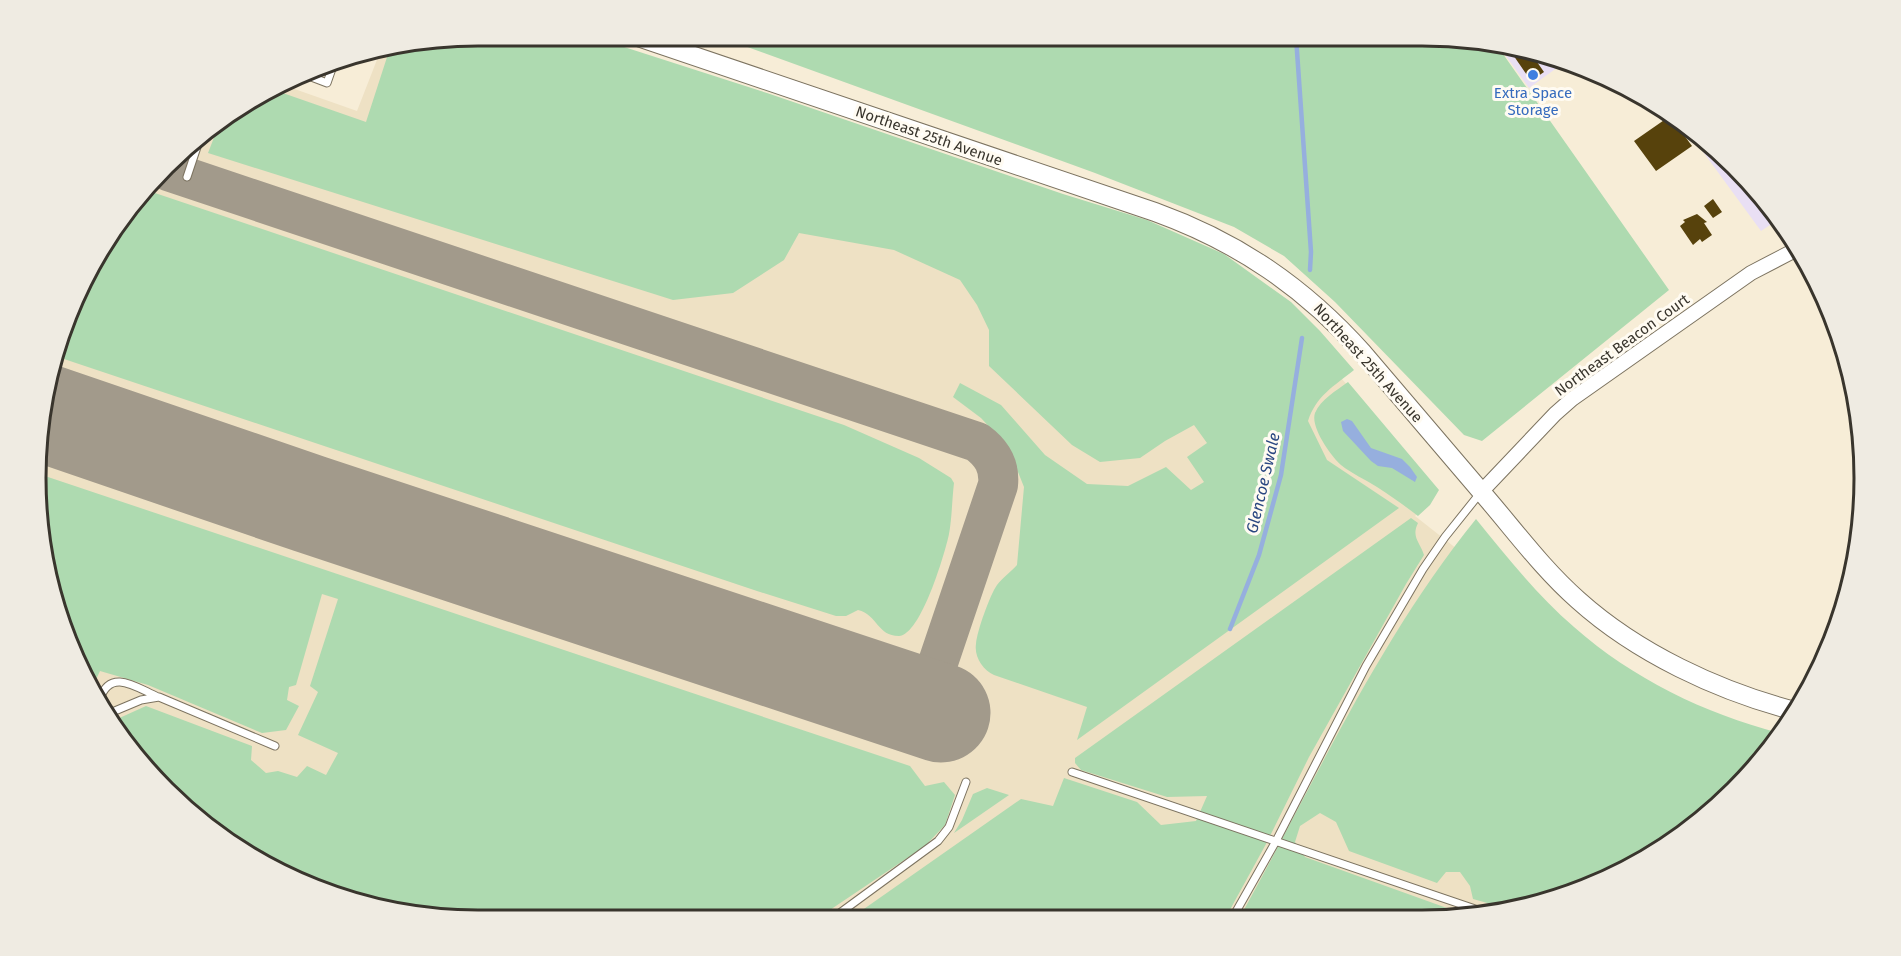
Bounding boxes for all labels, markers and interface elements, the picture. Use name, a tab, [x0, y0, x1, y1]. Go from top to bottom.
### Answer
marker: Extra Space Storage	[1526, 68, 1540, 82]
place label: Extra Space Storage	[1494, 84, 1572, 119]
street label: Northeast 25th Avenue	[853, 102, 1005, 170]
street label: Northeast Beacon Court	[1551, 290, 1693, 400]
street label: Northeast 25th Avenue	[1310, 300, 1426, 426]
water label: Glencoe Swale	[1242, 431, 1284, 535]

